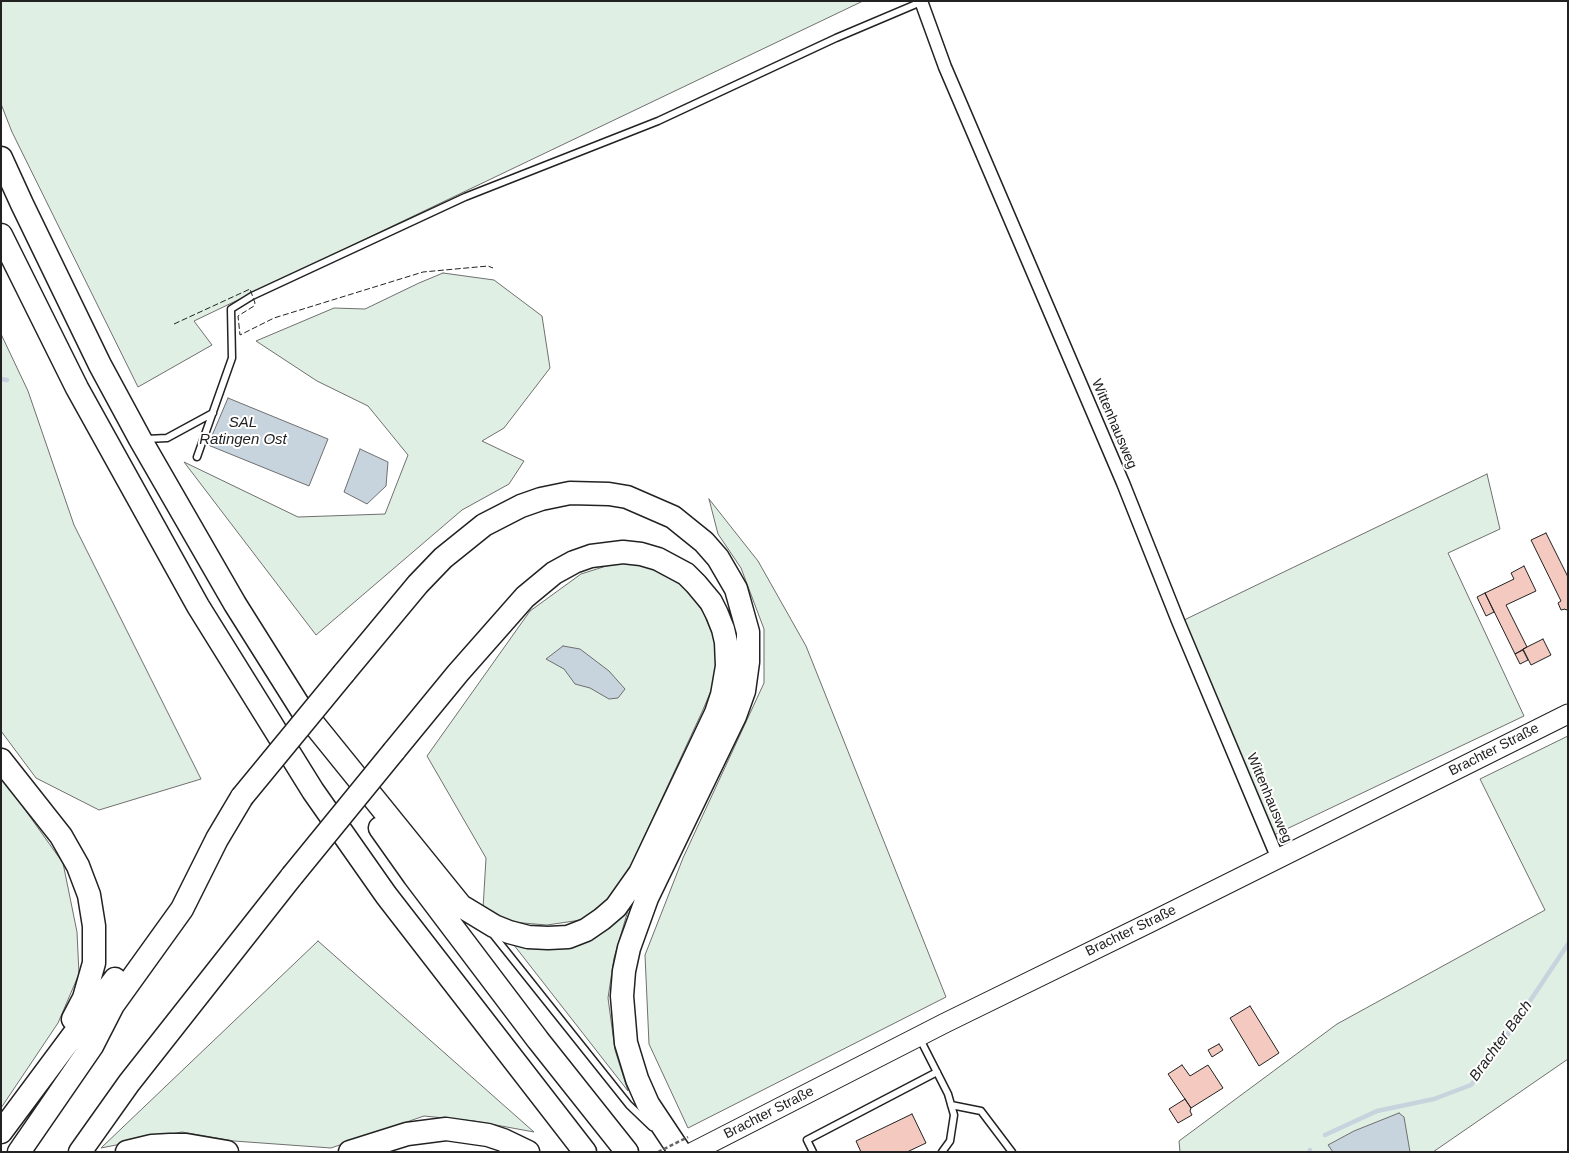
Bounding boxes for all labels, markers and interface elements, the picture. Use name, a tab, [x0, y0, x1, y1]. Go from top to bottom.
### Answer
street label: Wittenhausweg	[1088, 377, 1140, 471]
water label: SAL Ratingen Ost	[199, 414, 287, 449]
street label: Brachter Straße	[1446, 720, 1542, 780]
street label: Wittenhausweg	[1243, 751, 1295, 845]
street label: Brachter Straße	[1083, 902, 1179, 960]
water label: Brachter Bach	[1466, 997, 1536, 1085]
street label: Brachter Straße	[721, 1083, 817, 1143]

